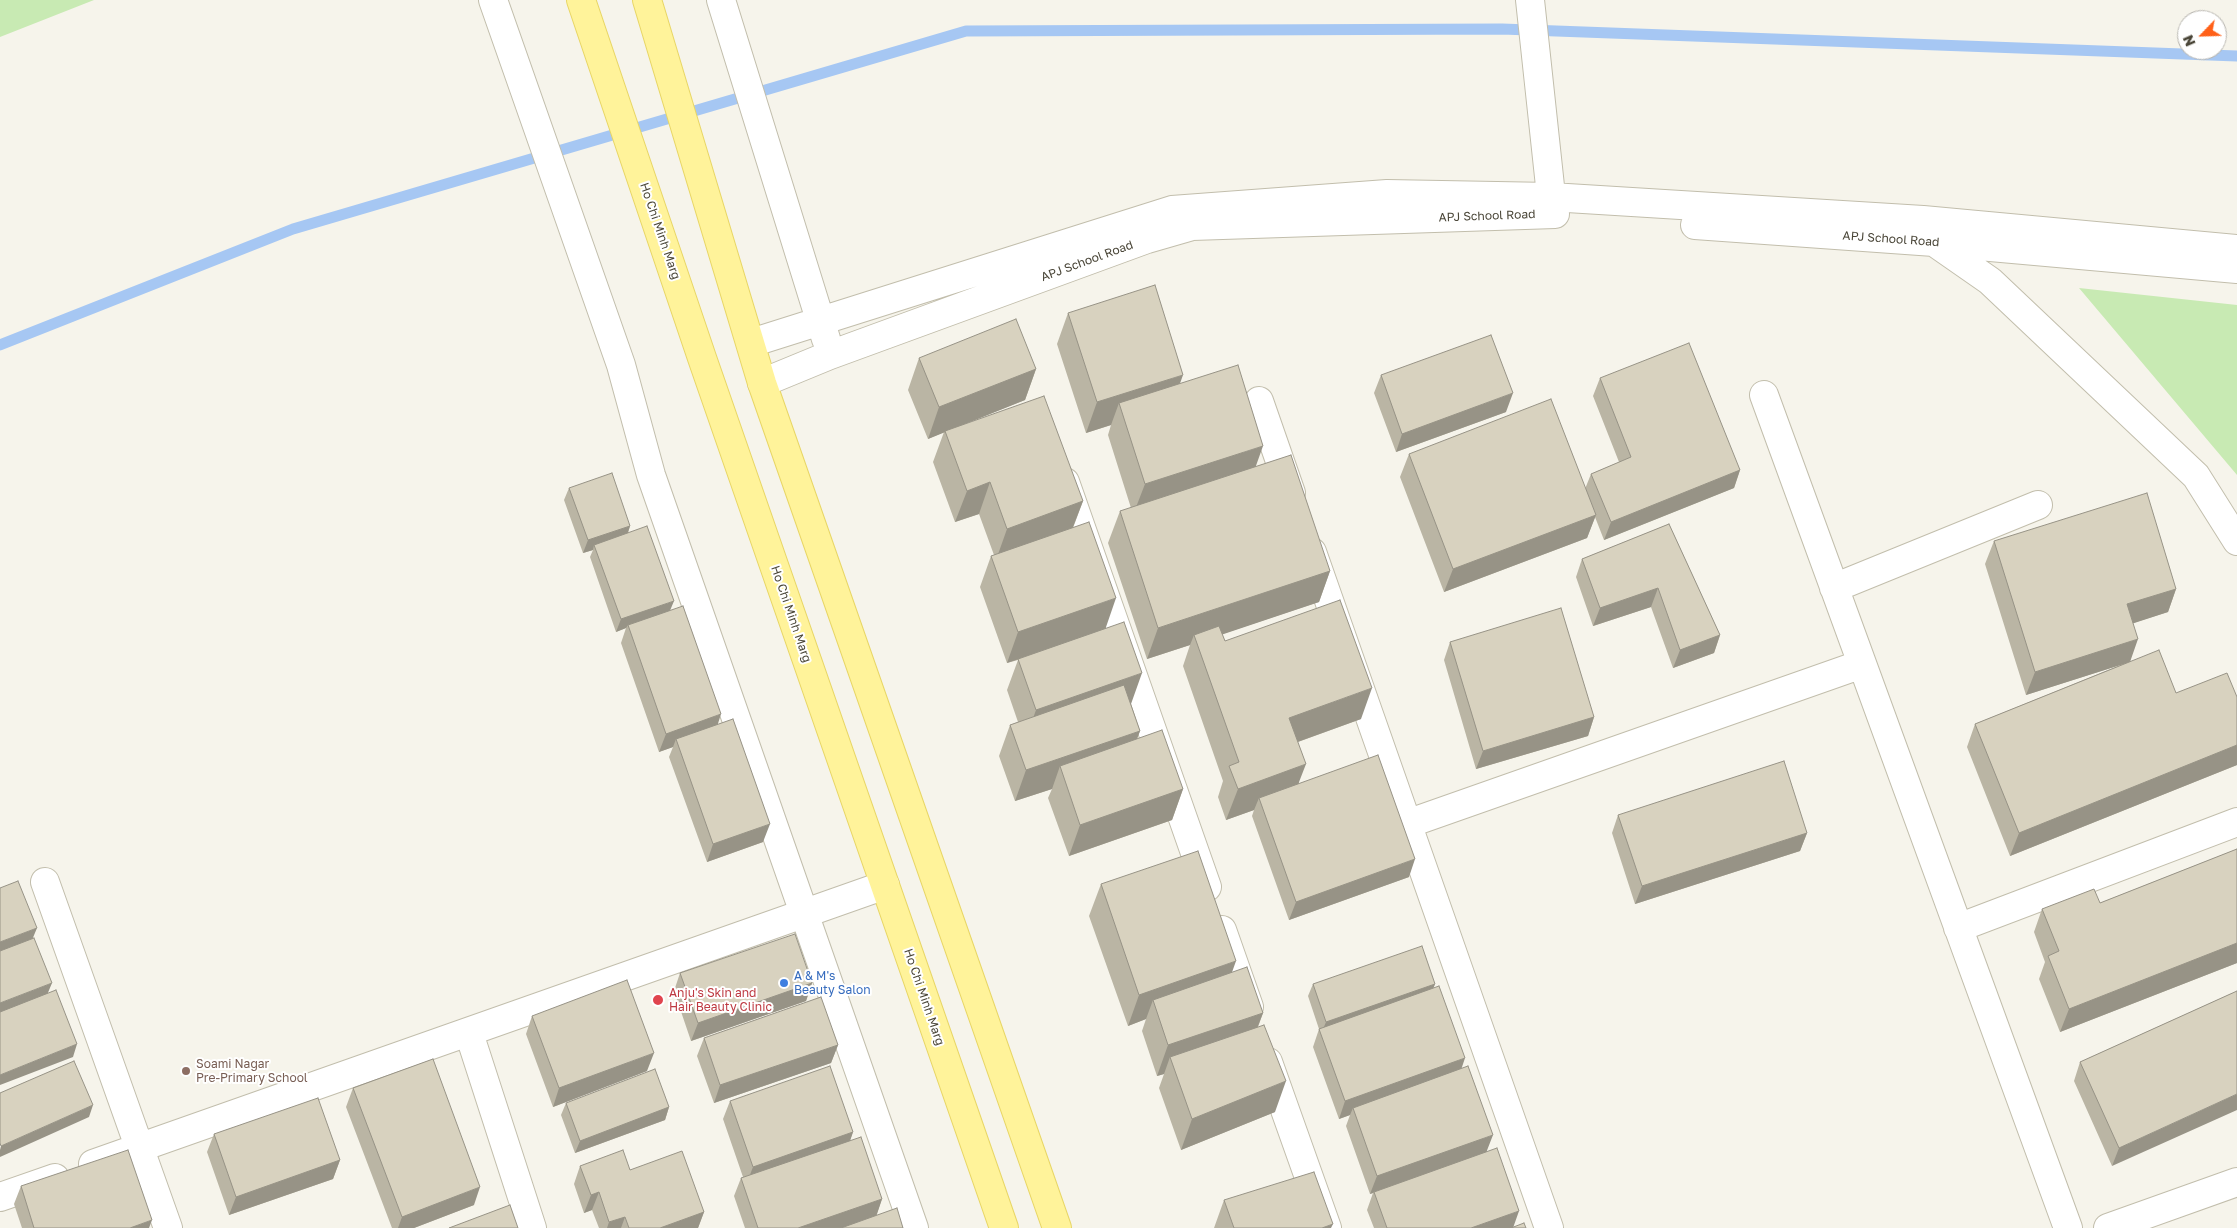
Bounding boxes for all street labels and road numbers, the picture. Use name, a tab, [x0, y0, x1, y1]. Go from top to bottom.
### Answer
street label: Ho Chi Minh Marg	[637, 181, 683, 281]
street label: APJ School Road	[1438, 207, 1536, 225]
street label: APJ School Road	[1842, 228, 1940, 250]
street label: APJ School Road	[1039, 238, 1135, 284]
street label: Ho Chi Minh Marg	[768, 564, 814, 664]
street label: Ho Chi Minh Marg	[901, 947, 947, 1047]

